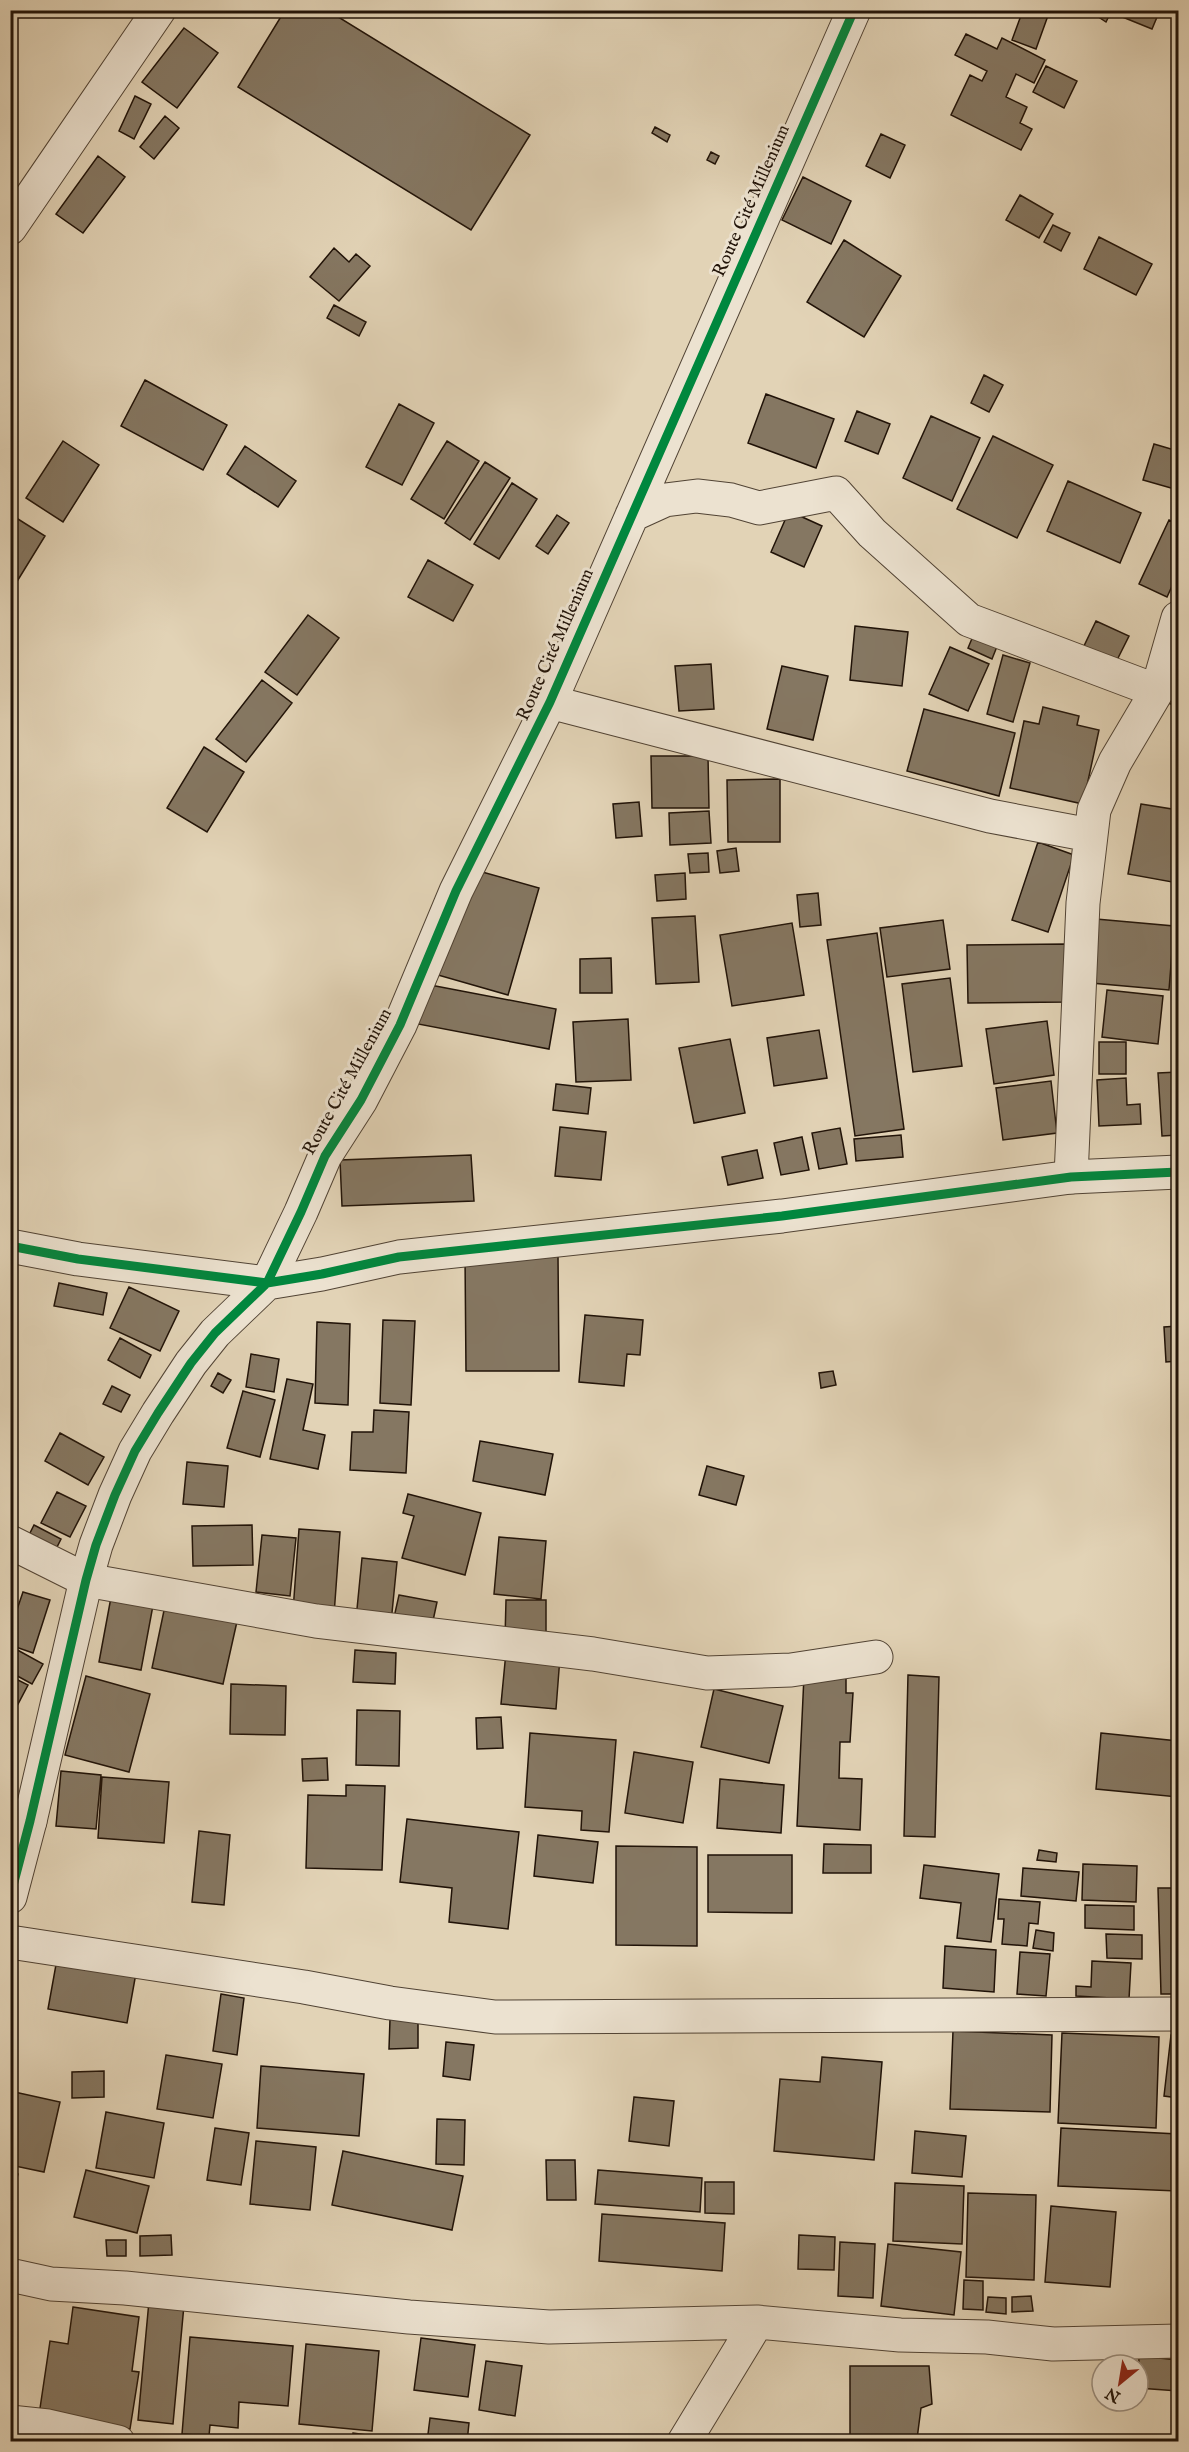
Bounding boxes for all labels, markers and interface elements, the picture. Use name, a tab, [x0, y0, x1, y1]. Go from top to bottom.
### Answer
street label: Route Cité Millenium	[708, 121, 796, 281]
street label: Route Cité Millenium	[512, 565, 600, 725]
street label: Route Cité Millenium	[298, 1005, 398, 1159]
north arrow	[1090, 2353, 1150, 2413]
text: N	[1102, 2382, 1125, 2407]

